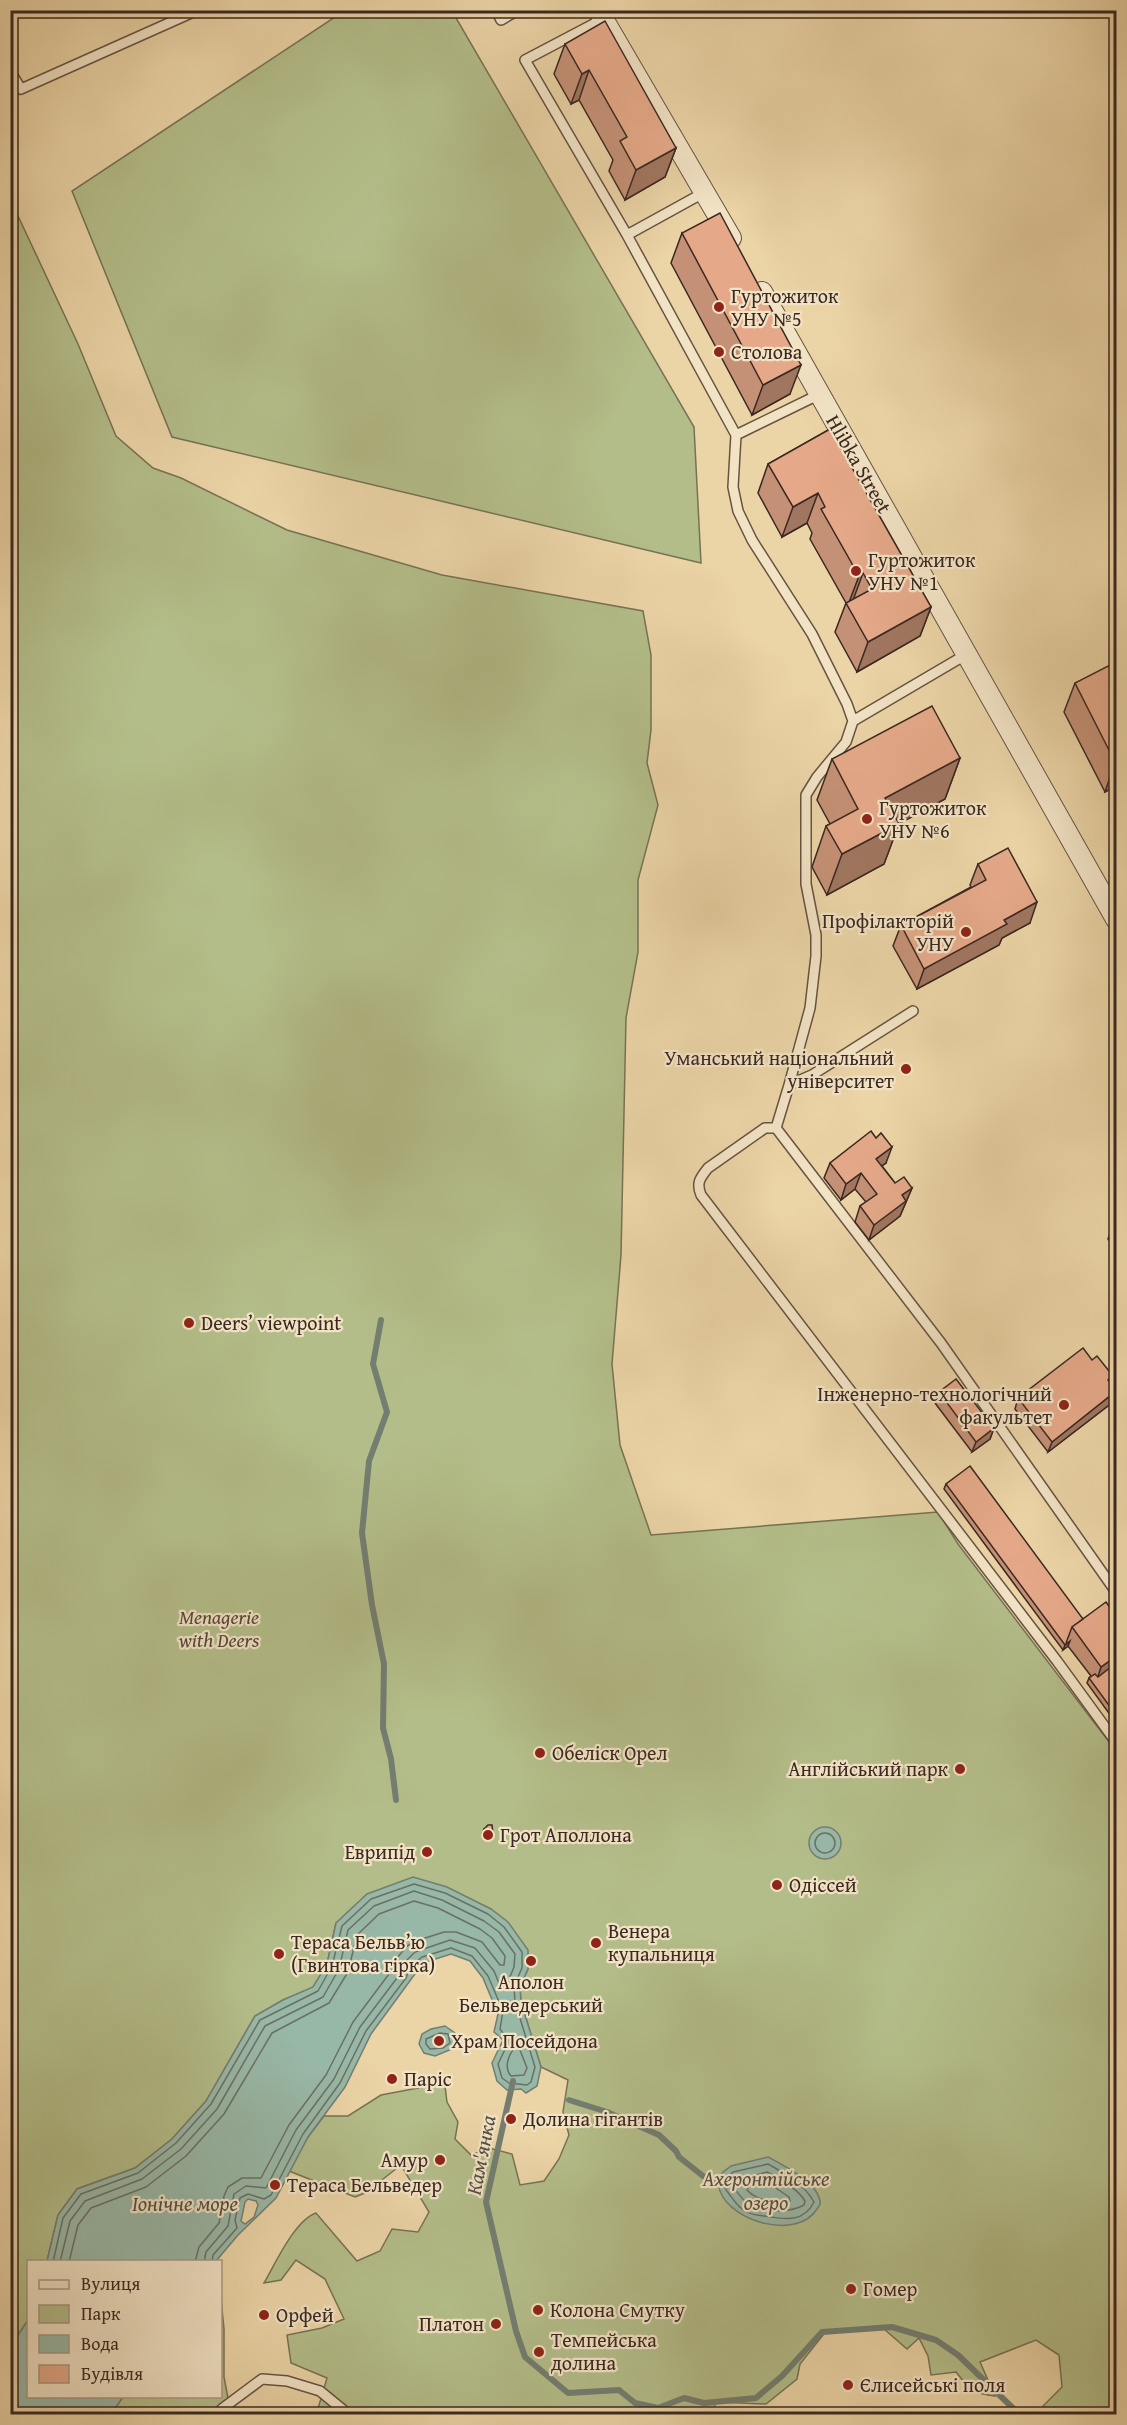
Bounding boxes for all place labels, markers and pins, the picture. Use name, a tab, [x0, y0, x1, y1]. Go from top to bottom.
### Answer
place label: Гуртожиток УНУ №5	[731, 281, 839, 333]
marker: Гуртожиток УНУ №5	[712, 300, 726, 314]
place label: Столова	[731, 337, 803, 366]
marker: Столова	[712, 345, 726, 359]
place label: Гуртожиток УНУ №1	[868, 545, 976, 597]
marker: Гуртожиток УНУ №1	[849, 564, 863, 578]
place label: Гуртожиток УНУ №6	[879, 793, 987, 845]
marker: Гуртожиток УНУ №6	[860, 812, 874, 826]
place label: Профілакторій УНУ	[822, 906, 955, 958]
marker: Профілакторій УНУ	[959, 925, 973, 939]
place label: Уманський національний університет	[664, 1043, 894, 1095]
marker: Уманський національний університет	[899, 1062, 913, 1076]
place label: Deers’ viewpoint	[201, 1308, 341, 1337]
marker: Deers’ viewpoint	[182, 1316, 196, 1330]
place label: Інженерно-технологічний факультет	[817, 1379, 1052, 1431]
marker: Інженерно-технологічний факультет	[1057, 1398, 1071, 1412]
place label: Обеліск Орел	[552, 1738, 667, 1767]
marker: Обеліск Орел	[533, 1746, 547, 1760]
place label: Англійський парк	[788, 1754, 949, 1783]
marker: Англійський парк	[953, 1762, 967, 1776]
place label: Грот Аполлона	[500, 1820, 632, 1849]
marker: Грот Аполлона	[481, 1828, 495, 1842]
place label: Еврипід	[345, 1837, 415, 1866]
marker: Еврипід	[420, 1845, 434, 1859]
place label: Одіссей	[789, 1870, 857, 1899]
marker: Одіссей	[770, 1878, 784, 1892]
place label: Венера купальниця	[608, 1916, 715, 1968]
place label: Тераса Бельв’ю (Гвинтова гірка)	[291, 1927, 435, 1979]
marker: Венера купальниця	[589, 1936, 603, 1950]
marker: Тераса Бельв’ю (Гвинтова гірка)	[272, 1947, 286, 1961]
marker: Аполон Бельведерський	[524, 1954, 538, 1968]
place label: Аполон Бельведерський	[459, 1967, 603, 2019]
place label: Храм Посейдона	[451, 2026, 598, 2055]
marker: Храм Посейдона	[432, 2034, 446, 2048]
place label: Паріс	[404, 2064, 452, 2093]
marker: Паріс	[385, 2072, 399, 2086]
place label: Долина гігантів	[522, 2104, 663, 2133]
marker: Долина гігантів	[504, 2112, 518, 2126]
place label: Амур	[381, 2145, 428, 2174]
marker: Амур	[433, 2153, 447, 2167]
place label: Тераса Бельведер	[287, 2170, 442, 2199]
marker: Тераса Бельведер	[268, 2178, 282, 2192]
place label: Гомер	[863, 2274, 918, 2303]
marker: Гомер	[844, 2282, 858, 2296]
place label: Колона Смутку	[550, 2295, 685, 2324]
place label: Орфей	[276, 2300, 334, 2329]
marker: Колона Смутку	[531, 2303, 545, 2317]
marker: Орфей	[257, 2308, 271, 2322]
place label: Платон	[419, 2309, 484, 2338]
marker: Платон	[489, 2317, 503, 2331]
place label: Темпейська долина	[551, 2325, 657, 2377]
marker: Темпейська долина	[532, 2345, 546, 2359]
place label: Єлисейські поля	[860, 2370, 1005, 2399]
marker: Єлисейські поля	[841, 2378, 855, 2392]

